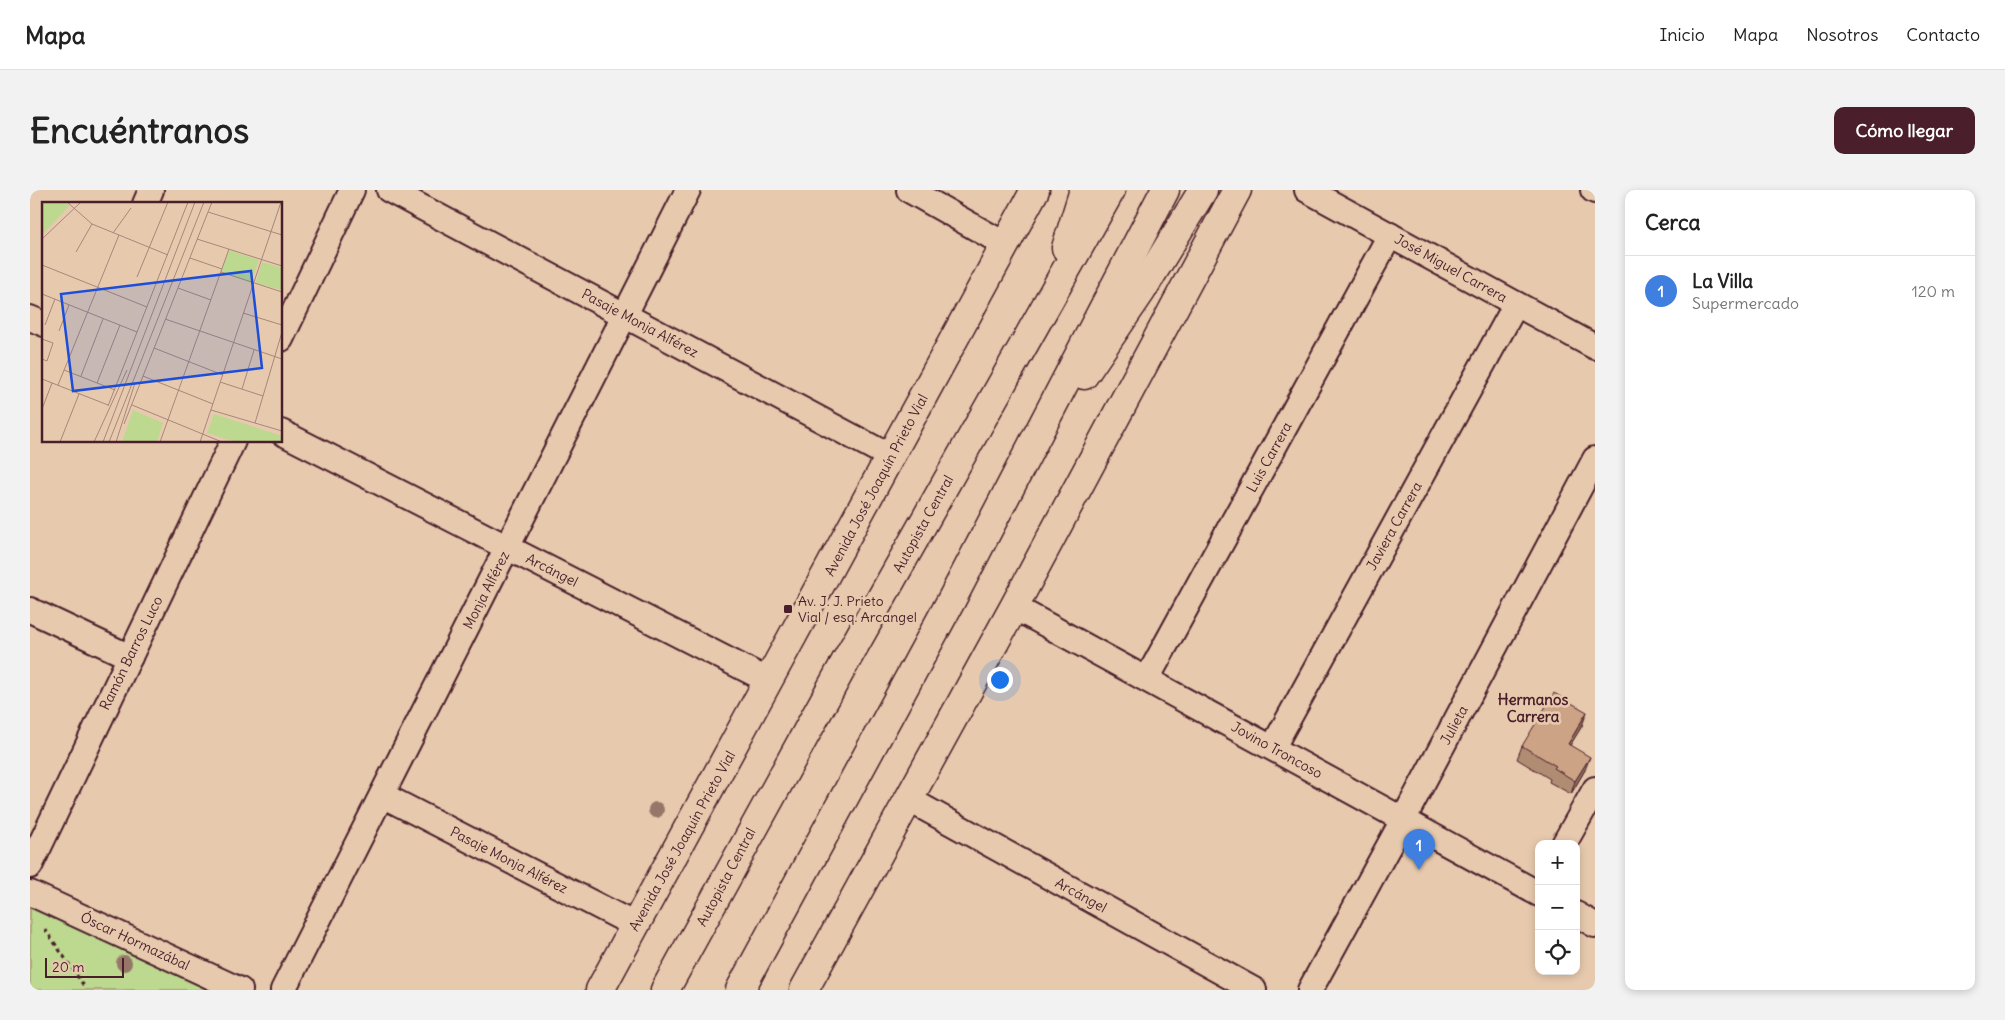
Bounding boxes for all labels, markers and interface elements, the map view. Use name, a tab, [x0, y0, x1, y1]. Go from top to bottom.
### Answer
text: Mapa	[25, 20, 85, 50]
text: Inicio	[1659, 23, 1705, 46]
text: Mapa	[1733, 23, 1778, 46]
text: Nosotros	[1806, 23, 1878, 46]
text: Contacto	[1906, 23, 1980, 46]
button: Cómo llegar	[1834, 107, 1975, 154]
text: Encuéntranos	[30, 108, 249, 152]
inset map	[42, 202, 282, 442]
text: Cerca	[1645, 209, 1700, 236]
street label: José Miguel Carrera	[1392, 230, 1510, 306]
text: La Villa	[1692, 269, 1753, 293]
text: 1	[1658, 281, 1664, 301]
text: 120 m	[1912, 281, 1955, 301]
street label: Pasaje Monja Alférez	[579, 285, 702, 361]
text: Supermercado	[1692, 293, 1799, 313]
street label: Avenida José Joaquín Prieto Vial	[820, 391, 932, 579]
street label: Luis Carrera	[1242, 419, 1296, 495]
street label: Autopista Central	[889, 472, 957, 576]
street label: Javiera Carrera	[1362, 479, 1426, 573]
street label: Monja Alférez	[459, 548, 513, 632]
street label: Arcángel	[523, 549, 581, 591]
place label: Av. J. J. Prieto Vial / esq. Arcangel	[798, 592, 917, 626]
street label: Ramón Barros Luco	[96, 593, 167, 713]
marker: Av. J. J. Prieto Vial / esq. Arcangel	[782, 603, 794, 615]
your location	[987, 667, 1013, 693]
district label: Hermanos Carrera	[1498, 690, 1568, 726]
street label: Julieta	[1436, 702, 1472, 748]
street label: Jovino Troncoso	[1228, 718, 1326, 782]
street label: Avenida José Joaquín Prieto Vial	[625, 748, 739, 934]
street label: Pasaje Monja Alférez	[447, 823, 571, 898]
street label: Autopista Central	[692, 825, 760, 929]
pin: 1	[1403, 829, 1435, 870]
map controls	[1535, 840, 1580, 975]
button: +	[1535, 840, 1580, 885]
street label: Arcángel	[1052, 874, 1110, 916]
button: −	[1535, 885, 1580, 930]
street label: Óscar Hormazábal	[77, 908, 193, 974]
button: locate	[1535, 930, 1580, 975]
scale bar	[45, 955, 124, 978]
text: 20 m	[52, 958, 85, 976]

